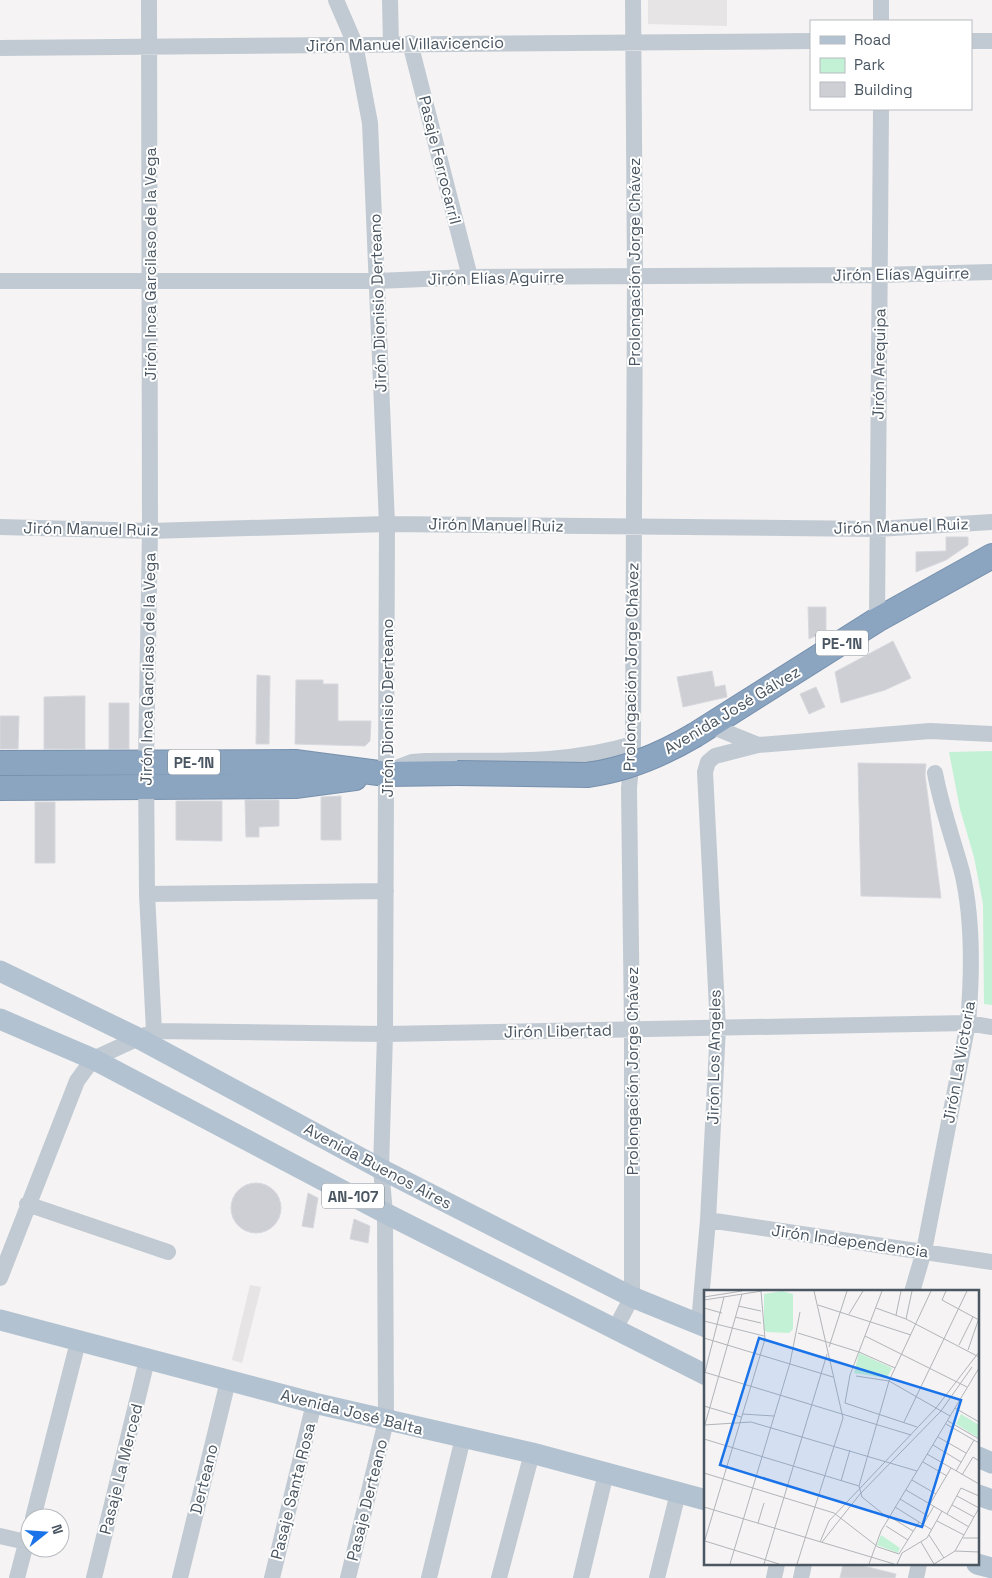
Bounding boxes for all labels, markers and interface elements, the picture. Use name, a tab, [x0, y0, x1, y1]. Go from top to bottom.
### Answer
legend	[810, 20, 972, 110]
text: Road	[854, 30, 891, 49]
street label: Jirón Manuel Villavicencio	[306, 32, 504, 56]
text: Park	[854, 55, 885, 74]
text: Building	[854, 80, 913, 99]
street label: Pasaje Ferrocarril	[414, 93, 466, 227]
street label: Jirón Inca Garcilaso de la Vega	[140, 147, 161, 381]
street label: Prolongación Jorge Chávez	[624, 158, 645, 366]
street label: Jirón Dionisio Derteano	[364, 213, 392, 393]
street label: Jirón Elías Aguirre	[833, 262, 969, 286]
street label: Jirón Elías Aguirre	[428, 266, 564, 290]
street label: Jirón Arequipa	[868, 308, 890, 420]
street label: Jirón Manuel Ruiz	[428, 513, 564, 537]
street label: Jirón Manuel Ruiz	[833, 513, 969, 539]
street label: Jirón Manuel Ruiz	[23, 517, 159, 541]
street label: Jirón Inca Garcilaso de la Vega	[135, 552, 161, 786]
street label: Prolongación Jorge Chávez	[619, 563, 643, 771]
street label: Jirón Dionisio Derteano	[377, 618, 398, 798]
road number: PE-1N	[816, 630, 868, 656]
street label: Avenida José Gálvez	[660, 661, 804, 759]
road number: PE-1N	[168, 750, 220, 774]
street label: Prolongación Jorge Chávez	[622, 967, 643, 1175]
street label: Jirón Los Angeles	[702, 989, 726, 1125]
street label: Jirón La Victoria	[938, 999, 980, 1125]
street label: Jirón Libertad	[504, 1020, 612, 1042]
street label: Avenida Buenos Aires	[300, 1118, 456, 1214]
road number: AN-107	[322, 1184, 384, 1208]
street label: Jirón Independencia	[770, 1220, 930, 1262]
inset map	[704, 1290, 980, 1566]
street label: Avenida José Balta	[279, 1384, 425, 1440]
street label: Pasaje La Merced	[95, 1401, 147, 1537]
street label: Pasaje Santa Rosa	[266, 1420, 320, 1562]
street label: Pasaje Derteano	[342, 1437, 392, 1563]
street label: Derteano	[185, 1442, 223, 1516]
north arrow	[20, 1508, 70, 1558]
text: N	[47, 1522, 67, 1536]

